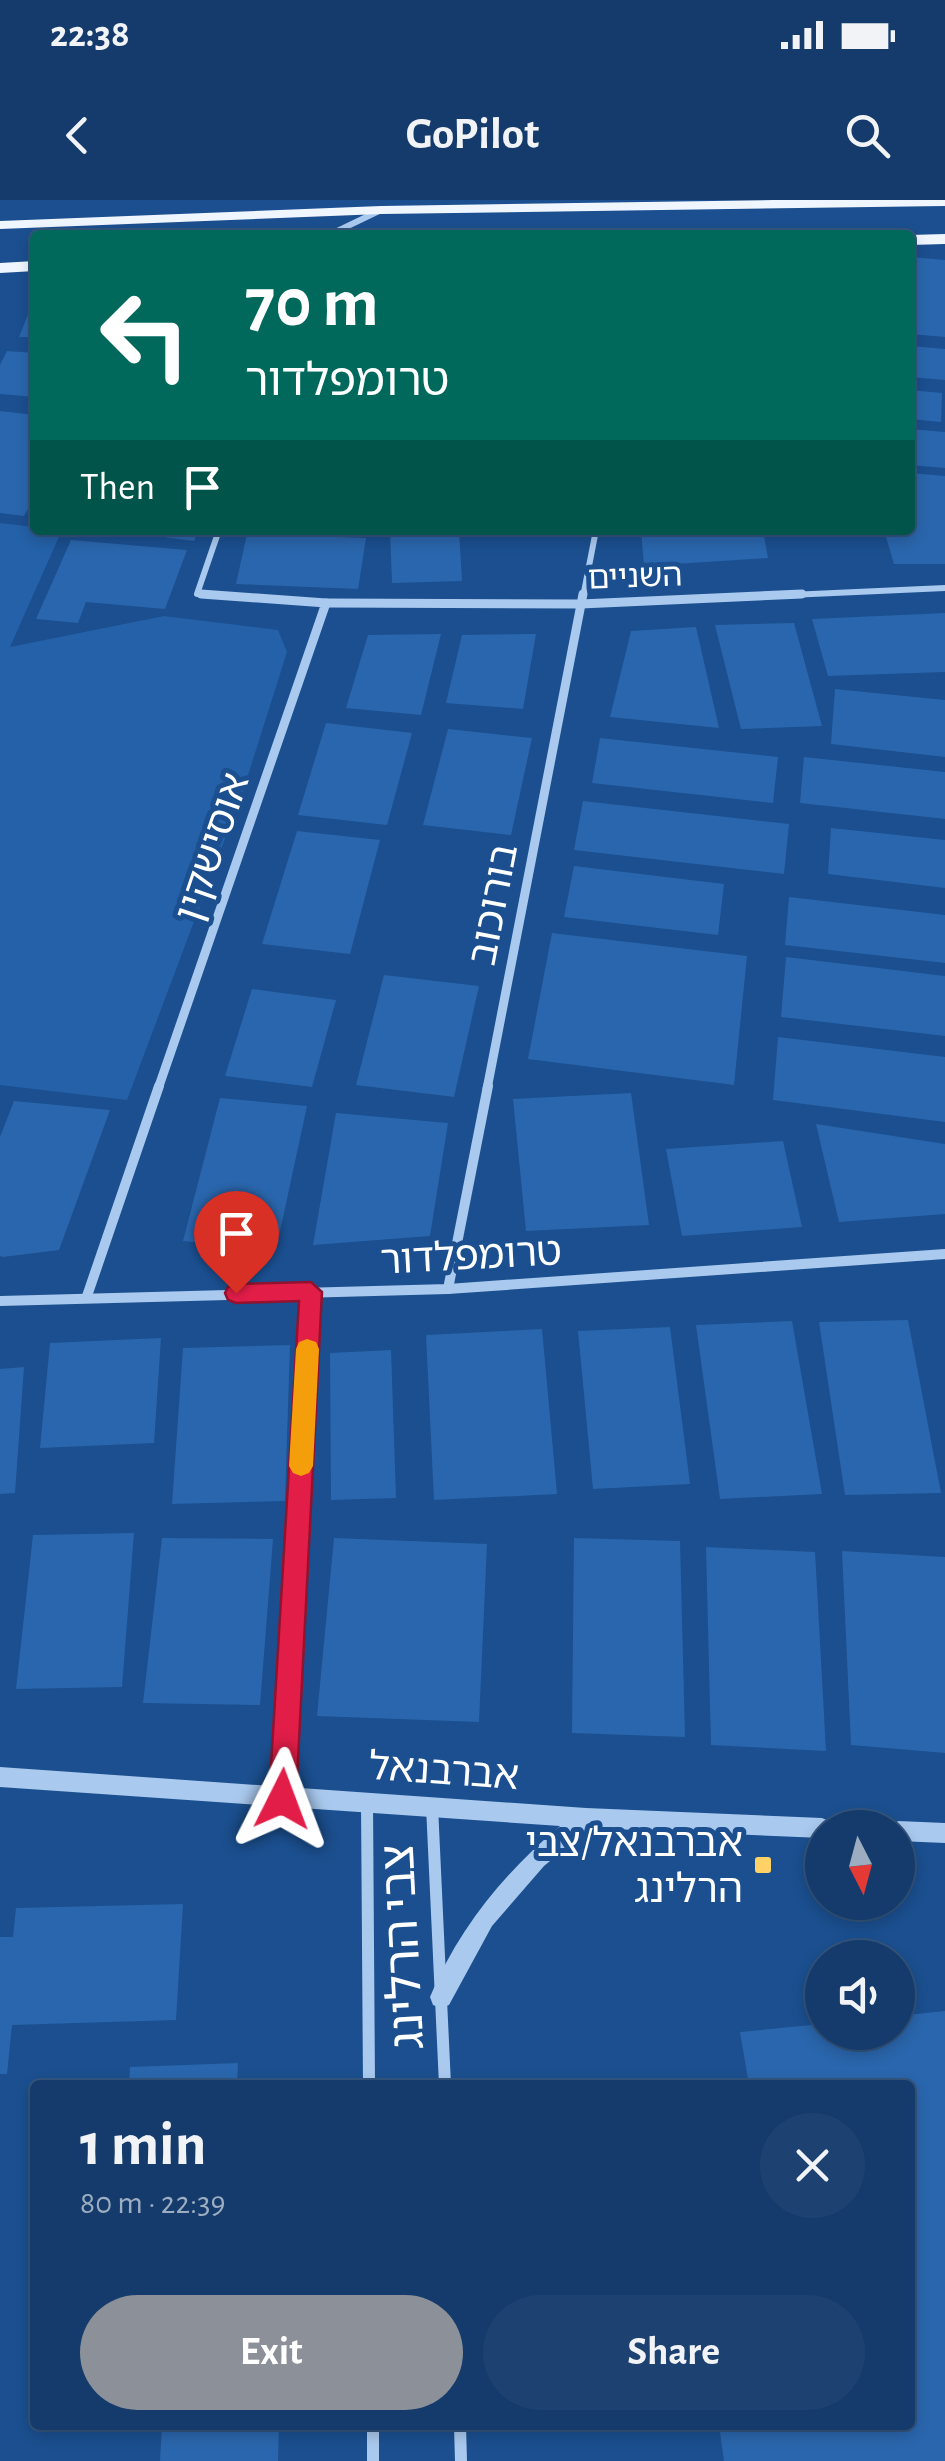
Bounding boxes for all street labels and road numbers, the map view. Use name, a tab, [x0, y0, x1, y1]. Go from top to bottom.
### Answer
street label: השניים	[587, 559, 683, 595]
street label: אוסישקין	[169, 768, 257, 927]
street label: בורוכוב	[463, 840, 525, 968]
street label: טרומפלדור	[379, 1232, 563, 1282]
street label: אברבנאל	[367, 1747, 520, 1797]
street label: צבי הרלינג	[375, 1843, 433, 2051]

